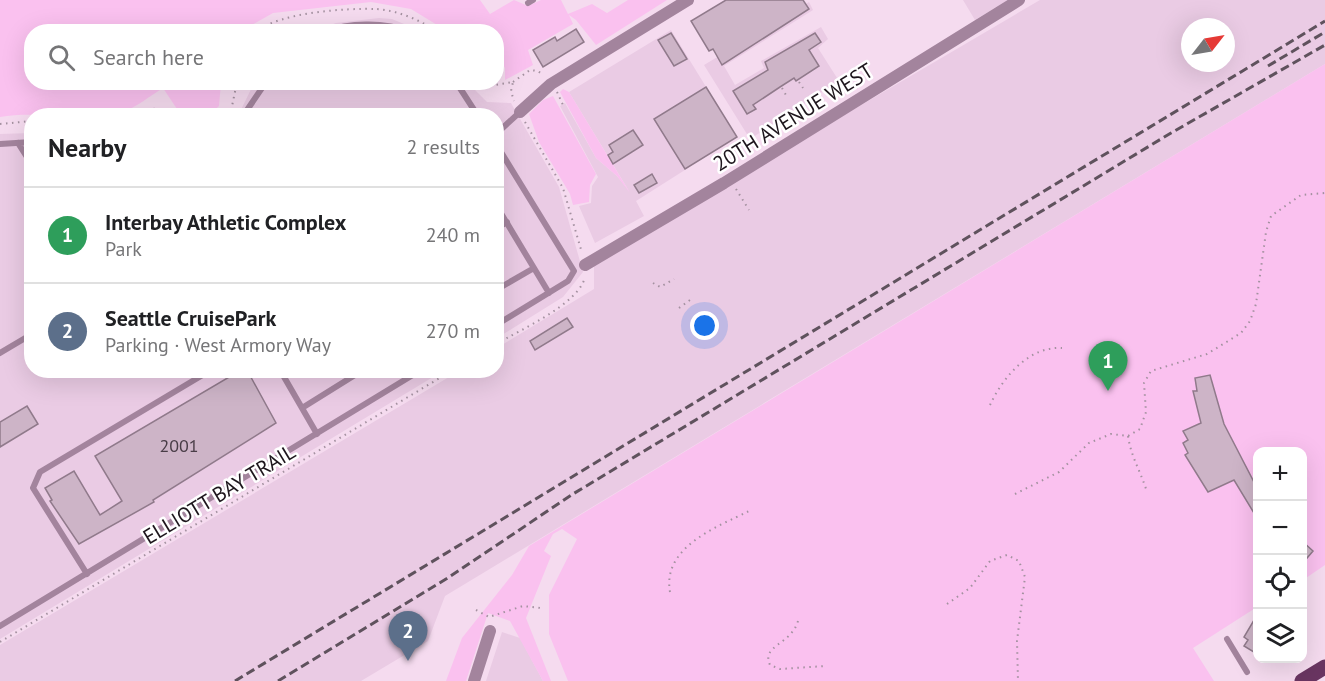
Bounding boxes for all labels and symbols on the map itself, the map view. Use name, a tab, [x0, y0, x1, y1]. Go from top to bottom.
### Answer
north arrow	[1181, 18, 1235, 72]
street label: 20TH AVENUE WEST	[708, 57, 878, 177]
your location	[690, 311, 719, 340]
pin: 1	[1088, 342, 1128, 391]
house number: 2001	[159, 434, 199, 457]
street label: ELLIOTT BAY TRAIL	[138, 438, 300, 550]
pin: 2	[388, 612, 428, 661]

